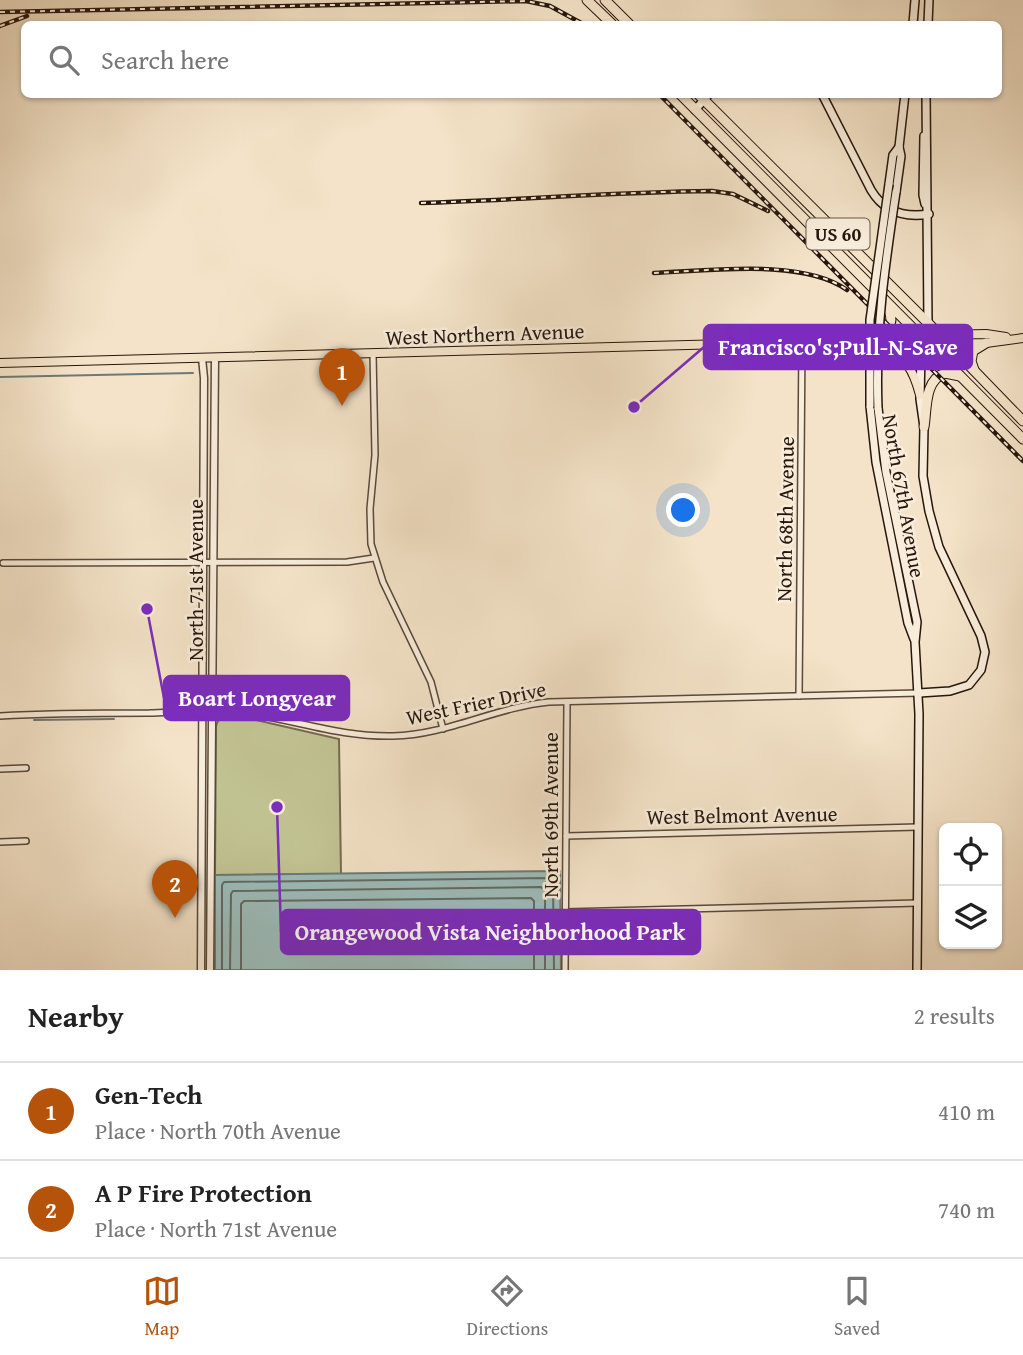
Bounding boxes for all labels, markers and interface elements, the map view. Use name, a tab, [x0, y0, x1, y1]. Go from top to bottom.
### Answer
search box	[21, 21, 1002, 98]
text: Search here	[101, 40, 229, 79]
icon: search	[45, 41, 83, 79]
road number: US 60	[806, 218, 870, 250]
street label: West Northern Avenue	[385, 315, 585, 353]
callout: Francisco's;Pull-N-Save	[704, 325, 972, 369]
text: Francisco's;Pull-N-Save	[718, 330, 958, 363]
pin: 1	[319, 348, 365, 406]
street label: North 67th Avenue	[874, 412, 934, 580]
street label: North 68th Avenue	[768, 436, 802, 602]
your location	[666, 493, 700, 527]
street label: North 71st Avenue	[180, 499, 211, 661]
street label: West Frier Drive	[403, 673, 549, 733]
callout: Boart Longyear	[164, 676, 349, 720]
text: Boart Longyear	[178, 681, 336, 714]
street label: North 69th Avenue	[535, 732, 566, 898]
street label: West Belmont Avenue	[646, 798, 838, 832]
map controls	[939, 823, 1002, 949]
button: locate	[939, 823, 1002, 886]
pin: 2	[152, 860, 198, 918]
button: layers	[939, 886, 1002, 949]
callout: Orangewood Vista Neighborhood Park	[281, 910, 700, 954]
text: Orangewood Vista Neighborhood Park	[295, 915, 686, 948]
text: Nearby	[28, 994, 124, 1038]
text: 2 results	[914, 999, 995, 1032]
text: Gen-Tech	[95, 1075, 202, 1114]
text: 1	[45, 1095, 57, 1128]
text: 410 m	[938, 1095, 995, 1128]
text: Place · North 70th Avenue	[95, 1114, 341, 1147]
text: A P Fire Protection	[95, 1173, 312, 1212]
text: 2	[45, 1193, 57, 1226]
text: 740 m	[938, 1193, 995, 1226]
text: Place · North 71st Avenue	[95, 1212, 337, 1245]
tab: Map	[143, 1272, 181, 1342]
tab: Directions	[467, 1272, 548, 1342]
tab: Saved	[834, 1272, 880, 1342]

